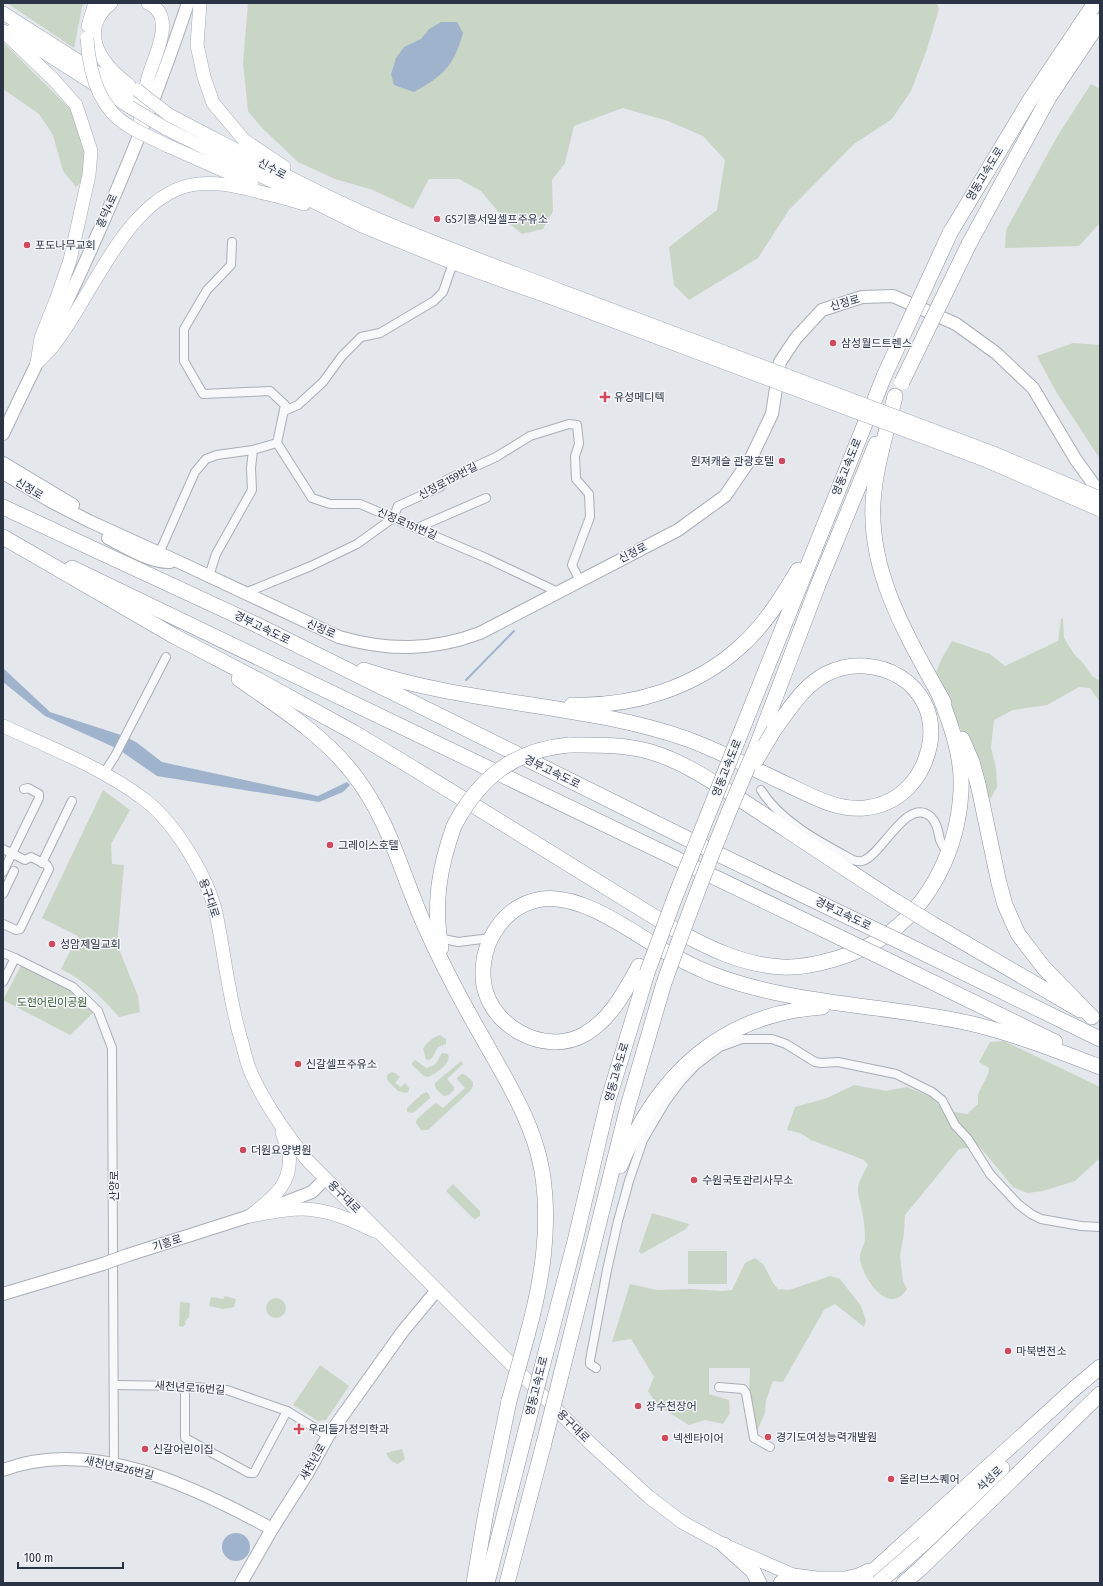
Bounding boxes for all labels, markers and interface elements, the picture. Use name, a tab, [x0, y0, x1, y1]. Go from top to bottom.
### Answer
street label: 영동고속도로	[964, 145, 1006, 203]
street label: 신수로	[256, 156, 288, 182]
street label: 흥덕4로	[94, 192, 120, 230]
place label: GS기흥서일셀프주유소	[445, 213, 548, 226]
marker: GS기흥서일셀프주유소	[432, 214, 442, 224]
place label: 포도나무교회	[35, 239, 96, 252]
marker: 포도나무교회	[22, 240, 32, 250]
street label: 신정로	[829, 293, 861, 313]
place label: 삼성월드트렌스	[841, 337, 912, 350]
marker: 삼성월드트렌스	[828, 338, 838, 348]
marker: 유성메디텍	[599, 391, 611, 403]
place label: 유성메디텍	[614, 391, 665, 404]
street label: 영동고속도로	[830, 436, 864, 498]
place label: 윈져캐슬 관광호텔	[690, 455, 774, 468]
marker: 윈져캐슬 관광호텔	[777, 456, 787, 466]
street label: 신정로159번길	[416, 460, 480, 502]
street label: 신정로	[13, 476, 45, 502]
street label: 신정로151번길	[375, 506, 439, 542]
street label: 신정로	[617, 540, 649, 566]
street label: 경부고속도로	[232, 609, 292, 647]
street label: 신정로	[304, 617, 338, 641]
street label: 영동고속도로	[710, 737, 744, 799]
street label: 경부고속도로	[522, 753, 582, 791]
place label: 그레이스호텔	[338, 839, 399, 852]
marker: 그레이스호텔	[325, 840, 335, 850]
street label: 용구대로	[196, 877, 222, 919]
street label: 경부고속도로	[813, 895, 873, 933]
place label: 성암제일교회	[60, 938, 121, 951]
marker: 성암제일교회	[47, 939, 57, 949]
park label: 도현어린이공원	[17, 996, 87, 1009]
street label: 영동고속도로	[602, 1041, 632, 1103]
place label: 신갈셀프주유소	[306, 1058, 377, 1071]
marker: 신갈셀프주유소	[293, 1059, 303, 1069]
place label: 더원요양병원	[251, 1144, 312, 1157]
marker: 더원요양병원	[238, 1145, 248, 1155]
street label: 산양로	[108, 1171, 121, 1201]
place label: 수원국토관리사무소	[702, 1174, 793, 1187]
marker: 수원국토관리사무소	[689, 1175, 699, 1185]
street label: 용구대로	[325, 1178, 363, 1216]
street label: 기흥로	[151, 1232, 183, 1254]
place label: 마북변전소	[1016, 1345, 1067, 1358]
marker: 마북변전소	[1003, 1346, 1013, 1356]
street label: 영동고속도로	[523, 1355, 551, 1417]
street label: 새천년로16번길	[154, 1379, 226, 1397]
place label: 장수천장어	[646, 1400, 697, 1413]
marker: 장수천장어	[633, 1401, 643, 1411]
street label: 용구대로	[554, 1407, 592, 1445]
marker: 우리들가정의학과	[293, 1423, 305, 1435]
place label: 우리들가정의학과	[308, 1423, 389, 1436]
place label: 경기도여성능력개발원	[776, 1431, 877, 1444]
place label: 넥센타이어	[673, 1432, 724, 1445]
marker: 경기도여성능력개발원	[763, 1432, 773, 1442]
marker: 넥센타이어	[660, 1433, 670, 1443]
street label: 새천년로	[297, 1441, 329, 1483]
place label: 신갈어린이집	[153, 1443, 214, 1456]
marker: 신갈어린이집	[140, 1444, 150, 1454]
street label: 새천년로26번길	[83, 1454, 155, 1482]
street label: 석성로	[975, 1464, 1005, 1494]
place label: 올리브스퀘어	[899, 1473, 960, 1486]
marker: 올리브스퀘어	[886, 1474, 896, 1484]
scale bar	[18, 1544, 123, 1570]
text: 100 m	[24, 1551, 53, 1565]

